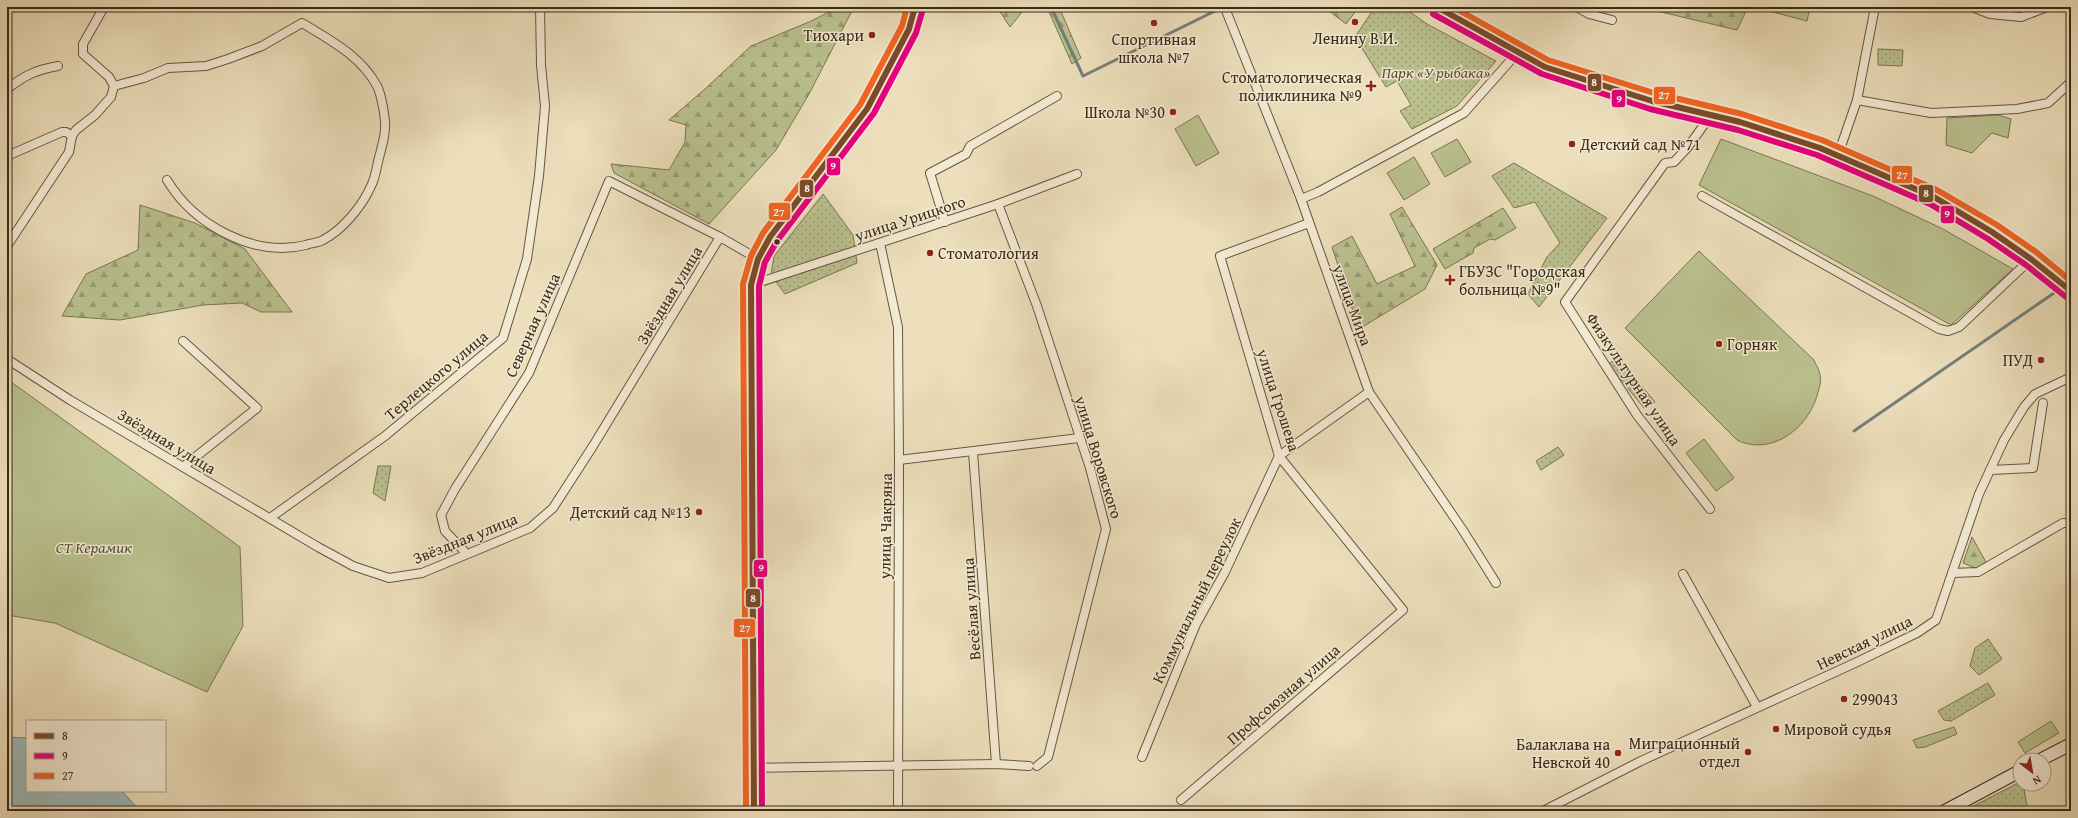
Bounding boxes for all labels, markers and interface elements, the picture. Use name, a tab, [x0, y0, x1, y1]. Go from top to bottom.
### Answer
marker: Ленину В.И.	[1350, 17, 1360, 27]
marker: Спортивная школа №7	[1149, 18, 1159, 28]
place label: Тиохари	[803, 23, 864, 47]
place label: Ленину В.И.	[1312, 26, 1398, 50]
place label: Спортивная школа №7	[1112, 27, 1196, 69]
marker: Тиохари	[867, 30, 877, 40]
park label: Парк «У рыбака»	[1382, 60, 1490, 84]
place label: Стоматологическая поликлиника №9	[1222, 65, 1362, 107]
line badge: 8	[1587, 73, 1602, 92]
text: 8	[1591, 74, 1597, 90]
marker: Стоматологическая поликлиника №9	[1365, 80, 1377, 92]
line badge: 27	[1653, 86, 1676, 105]
text: 27	[1658, 87, 1670, 103]
line badge: 9	[1611, 89, 1626, 108]
text: 9	[1616, 91, 1622, 107]
place label: Школа №30	[1085, 100, 1165, 124]
marker: Школа №30	[1168, 107, 1178, 117]
place label: Детский сад №71	[1579, 132, 1701, 156]
marker: Детский сад №71	[1567, 139, 1577, 149]
line badge: 9	[826, 157, 841, 176]
text: 9	[830, 158, 836, 174]
line badge: 27	[1891, 165, 1913, 184]
text: 27	[1896, 167, 1908, 183]
line badge: 8	[799, 179, 814, 198]
text: 8	[804, 180, 810, 196]
line badge: 8	[1918, 184, 1934, 203]
text: 8	[1923, 185, 1929, 201]
street label: улица Урицкого	[851, 189, 968, 248]
line badge: 27	[768, 202, 791, 221]
text: 27	[773, 204, 785, 220]
line badge: 9	[1940, 205, 1955, 224]
text: 9	[1944, 206, 1950, 222]
unlabelled marker	[772, 237, 782, 247]
street label: Звёздная улица	[630, 241, 708, 349]
place label: Стоматология	[938, 241, 1039, 265]
marker: Стоматология	[925, 248, 935, 258]
place label: ГБУЗС "Городская больница №9"	[1459, 259, 1586, 301]
street label: улица Мира	[1327, 260, 1379, 349]
street label: Северная улица	[498, 269, 566, 381]
marker: ГБУЗС "Городская больница №9"	[1444, 274, 1456, 286]
street label: Физкультурная улица	[1580, 308, 1688, 451]
street label: Терлецкого улица	[379, 324, 493, 426]
place label: Горняк	[1727, 332, 1778, 356]
marker: Горняк	[1714, 339, 1724, 349]
street label: улица Грошева	[1251, 345, 1307, 455]
place label: ПУД	[2003, 348, 2033, 372]
marker: ПУД	[2036, 355, 2046, 365]
street label: улица Воровского	[1069, 392, 1129, 521]
street label: Звёздная улица	[113, 402, 221, 480]
street label: улица Чакряна	[872, 472, 898, 580]
place label: Детский сад №13	[569, 500, 691, 524]
street label: Звёздная улица	[409, 506, 521, 570]
marker: Детский сад №13	[694, 507, 704, 517]
street label: Коммунальный переулок	[1145, 512, 1247, 687]
park label: СТ Керамик	[56, 535, 132, 559]
street label: Весёлая улица	[955, 557, 987, 661]
line badge: 9	[753, 559, 768, 578]
text: 9	[758, 560, 764, 576]
line badge: 8	[745, 588, 761, 608]
text: 8	[750, 590, 756, 606]
street label: Невская улица	[1812, 608, 1916, 676]
line badge: 27	[733, 618, 756, 638]
text: 27	[739, 620, 751, 636]
street label: Профсоюзная улица	[1221, 638, 1345, 750]
place label: 299043	[1852, 687, 1898, 711]
marker: 299043	[1839, 694, 1849, 704]
place label: Мировой судья	[1784, 717, 1891, 741]
legend	[26, 720, 166, 792]
marker: Мировой судья	[1771, 724, 1781, 734]
text: 8	[62, 727, 68, 744]
place label: Миграционный отдел	[1629, 731, 1740, 773]
place label: Балаклава на Невской 40	[1516, 732, 1610, 774]
text: 9	[62, 747, 68, 764]
marker: Миграционный отдел	[1743, 747, 1753, 757]
marker: Балаклава на Невской 40	[1613, 748, 1623, 758]
north arrow	[2012, 752, 2052, 792]
text: 27	[62, 767, 74, 784]
text: N	[2029, 772, 2044, 790]

